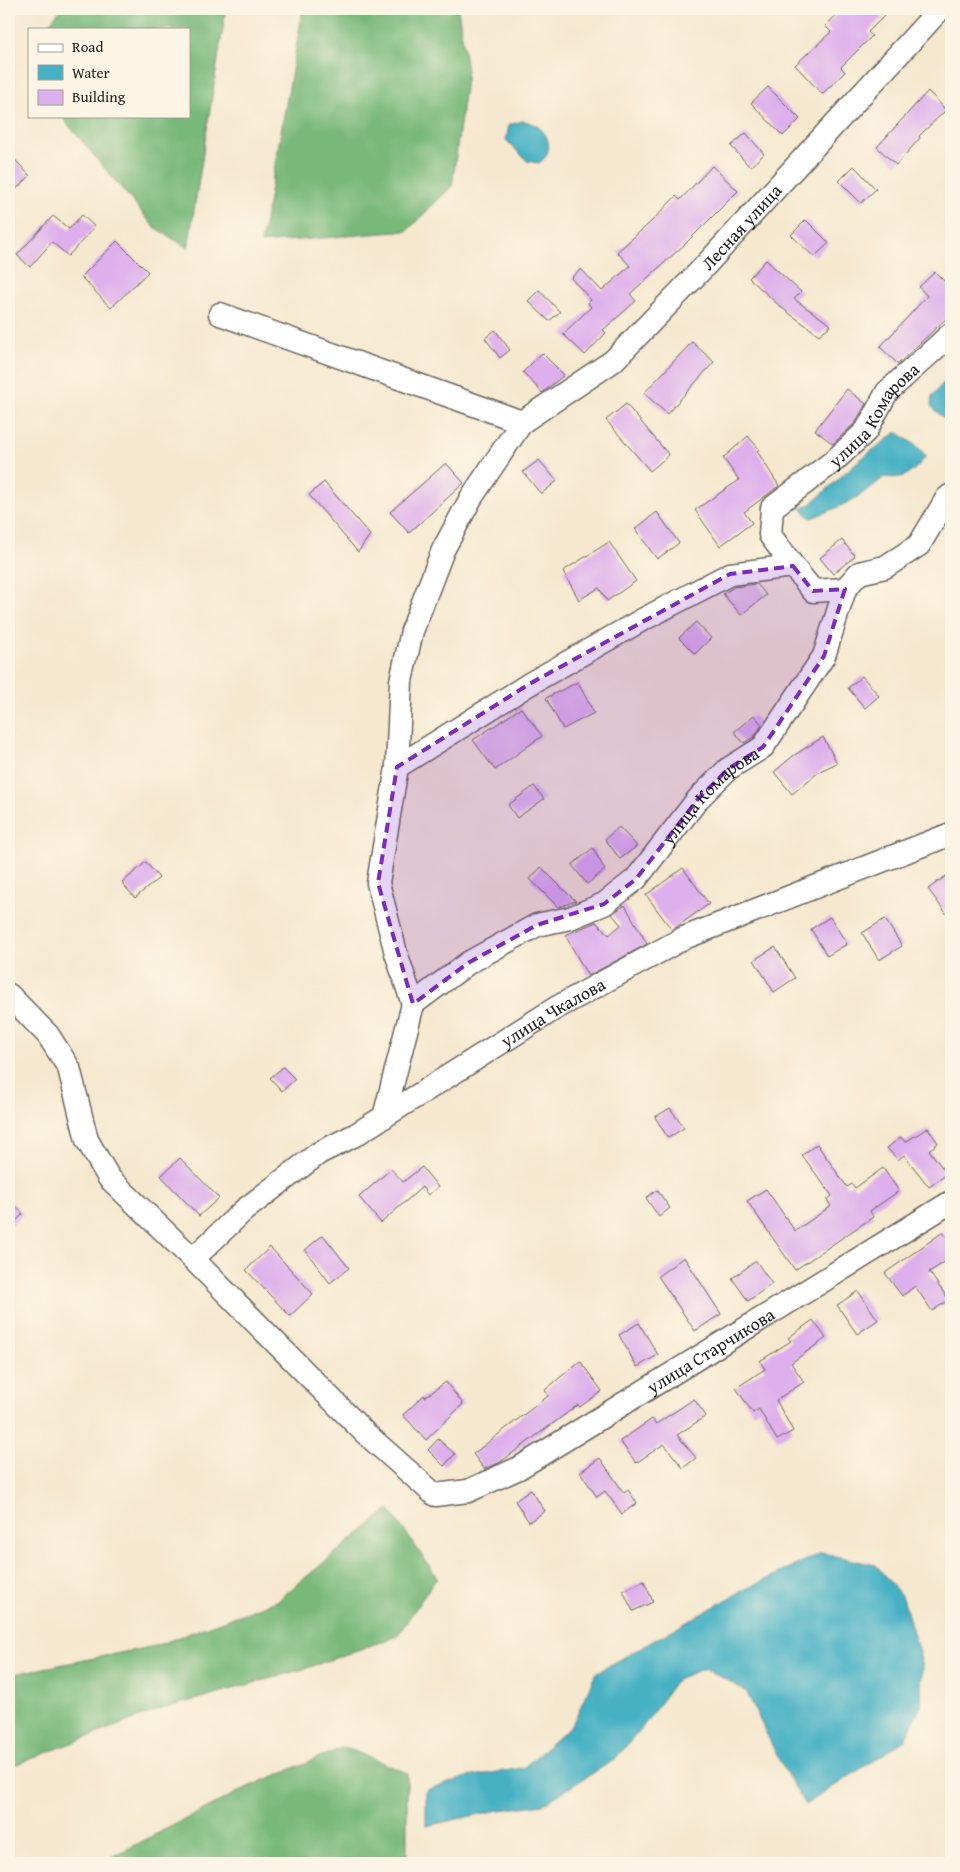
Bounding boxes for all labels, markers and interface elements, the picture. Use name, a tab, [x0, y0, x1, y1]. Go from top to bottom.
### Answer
legend	[28, 28, 190, 118]
text: Road	[72, 36, 103, 57]
text: Water	[72, 62, 110, 83]
text: Building	[72, 86, 126, 107]
street label: Лесная улица	[694, 177, 788, 276]
street label: улица Комарова	[822, 355, 925, 474]
street label: улица Комарова	[654, 739, 764, 851]
street label: улица Чкалова	[494, 970, 610, 1054]
street label: улица Старчикова	[640, 1300, 780, 1400]

